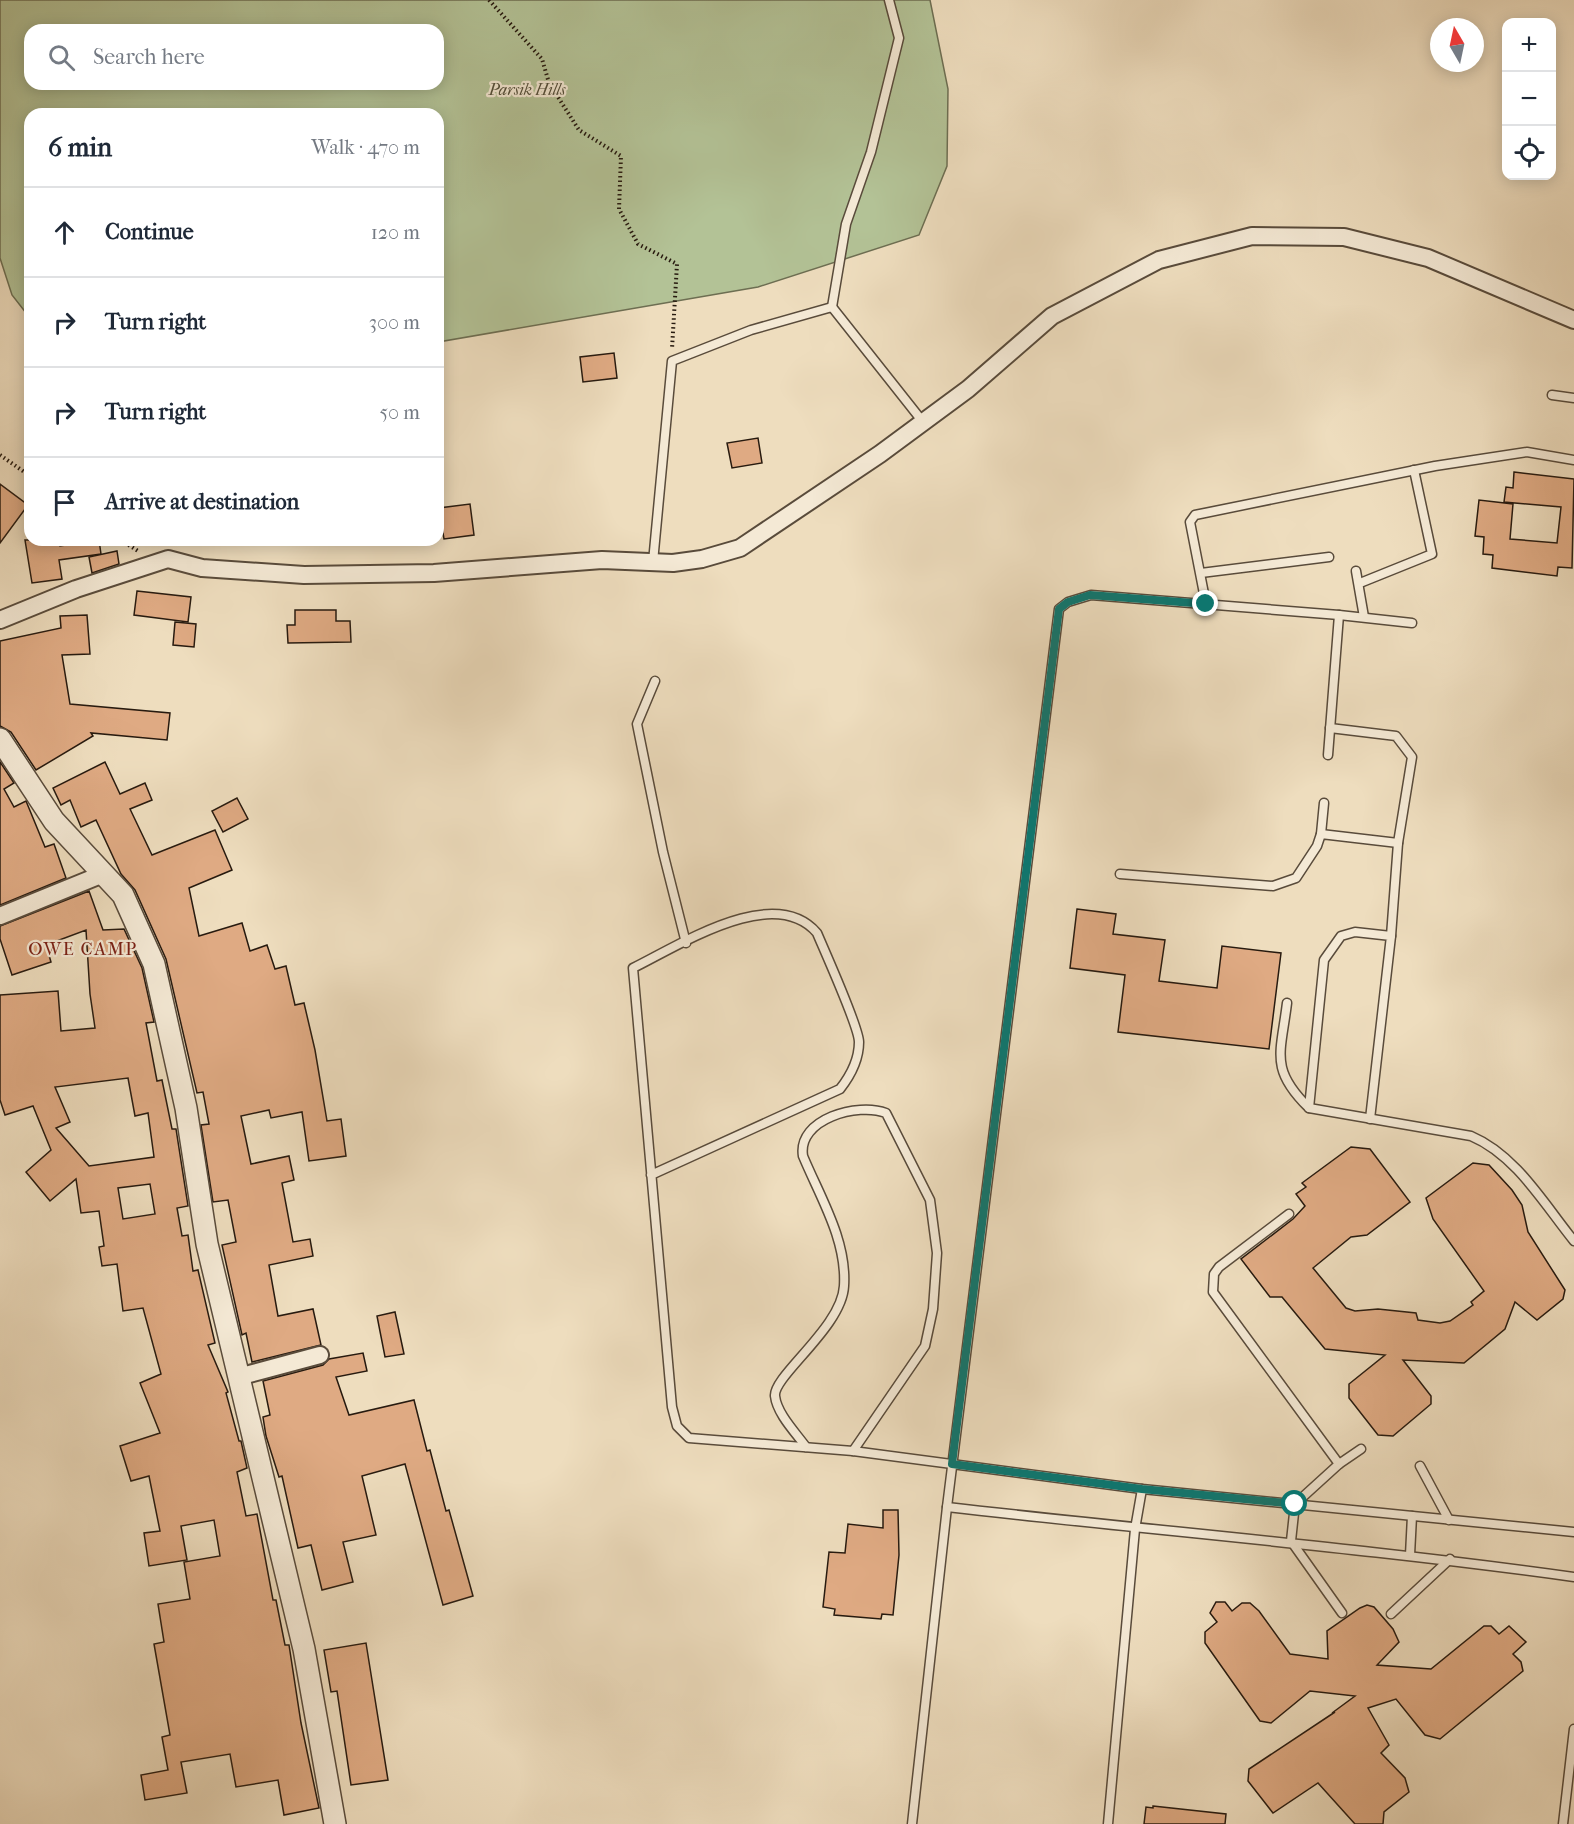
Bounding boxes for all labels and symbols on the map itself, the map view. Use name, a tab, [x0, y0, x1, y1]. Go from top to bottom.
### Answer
north arrow	[1430, 18, 1484, 72]
park label: Parsik Hills	[488, 80, 566, 99]
route end	[1192, 590, 1218, 616]
district label: OWE CAMP	[28, 939, 138, 960]
route start	[1281, 1490, 1307, 1516]

